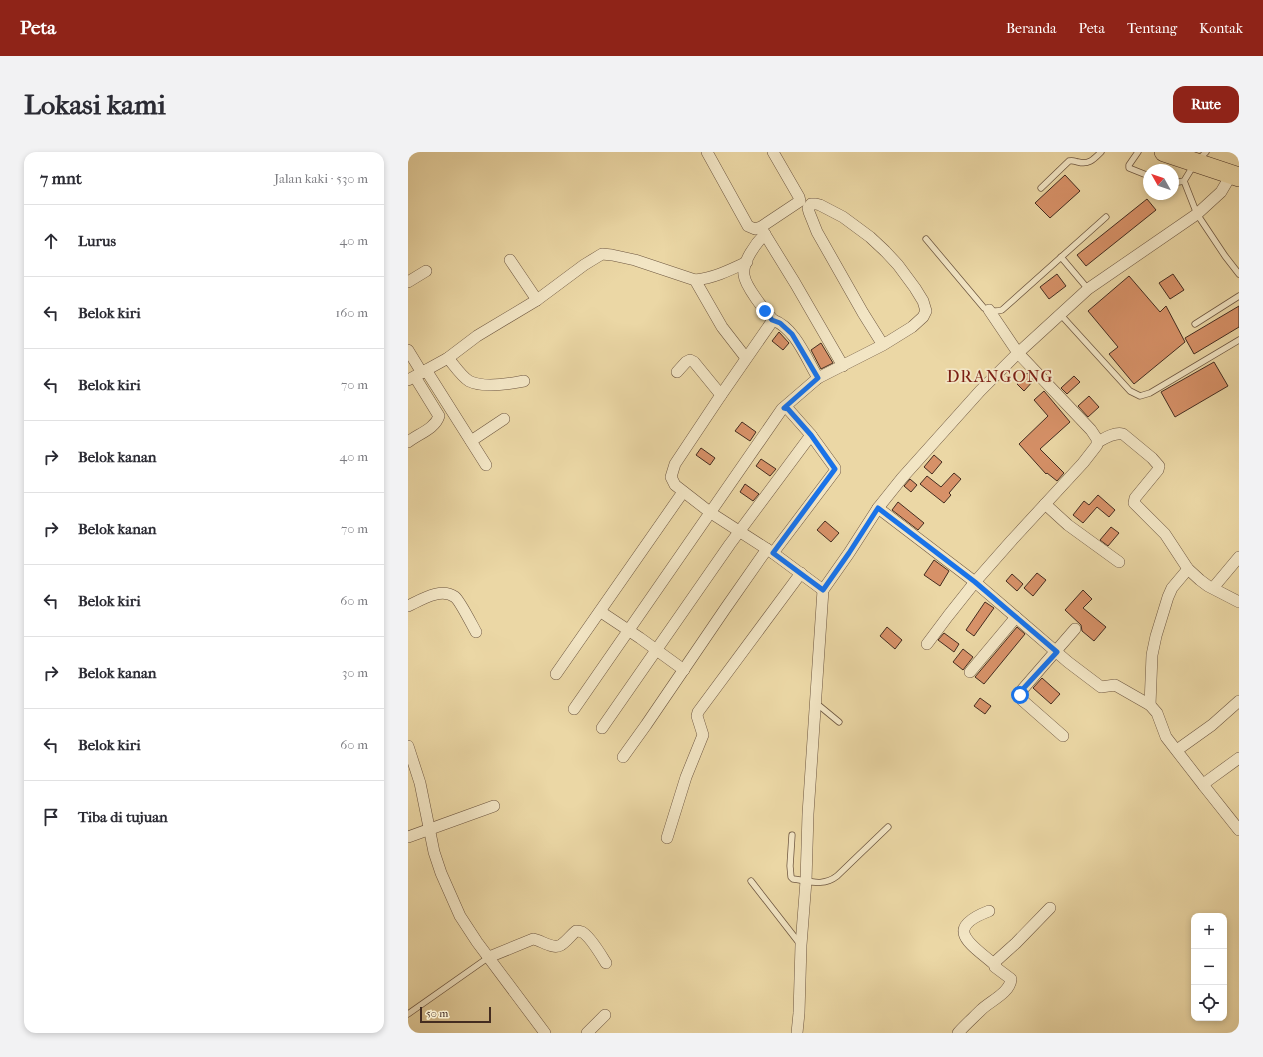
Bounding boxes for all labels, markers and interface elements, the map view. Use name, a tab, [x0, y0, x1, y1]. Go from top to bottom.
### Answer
text: Peta	[20, 17, 56, 39]
text: Beranda	[1006, 20, 1057, 37]
text: Peta	[1079, 20, 1105, 37]
text: Tentang	[1127, 20, 1177, 37]
text: Kontak	[1199, 20, 1243, 37]
button: Rute	[1173, 86, 1239, 123]
text: Lokasi kami	[24, 88, 166, 121]
north arrow	[1143, 164, 1179, 200]
text: 7 mnt	[40, 168, 82, 188]
text: Jalan kaki · 530 m	[274, 171, 368, 186]
icon: ahead	[40, 230, 62, 252]
text: Lurus	[78, 232, 116, 250]
text: 40 m	[340, 233, 368, 248]
icon: left	[40, 302, 62, 324]
route end	[756, 302, 774, 320]
text: Belok kiri	[78, 304, 141, 322]
text: 160 m	[336, 305, 368, 320]
district label: DRANGONG	[947, 366, 1053, 386]
icon: left	[40, 374, 62, 396]
text: Belok kiri	[78, 376, 141, 394]
text: 70 m	[341, 377, 368, 392]
icon: right	[40, 446, 62, 468]
text: Belok kanan	[78, 448, 157, 466]
text: 40 m	[340, 449, 368, 464]
icon: right	[40, 518, 62, 540]
text: Belok kanan	[78, 520, 157, 538]
text: 70 m	[341, 521, 368, 536]
icon: left	[40, 590, 62, 612]
text: Belok kiri	[78, 592, 141, 610]
text: 60 m	[340, 593, 368, 608]
icon: right	[40, 662, 62, 684]
text: Belok kanan	[78, 664, 157, 682]
text: 30 m	[342, 665, 368, 680]
route start	[1011, 686, 1029, 704]
icon: left	[40, 734, 62, 756]
text: Belok kiri	[78, 736, 141, 754]
text: 60 m	[340, 737, 368, 752]
icon: arrive	[40, 806, 62, 828]
text: Tiba di tujuan	[78, 808, 168, 826]
map controls	[1191, 913, 1227, 1021]
button: +	[1191, 913, 1227, 949]
button: −	[1191, 949, 1227, 985]
button: locate	[1191, 985, 1227, 1021]
scale bar	[420, 1005, 491, 1024]
text: 50 m	[426, 1007, 448, 1020]

